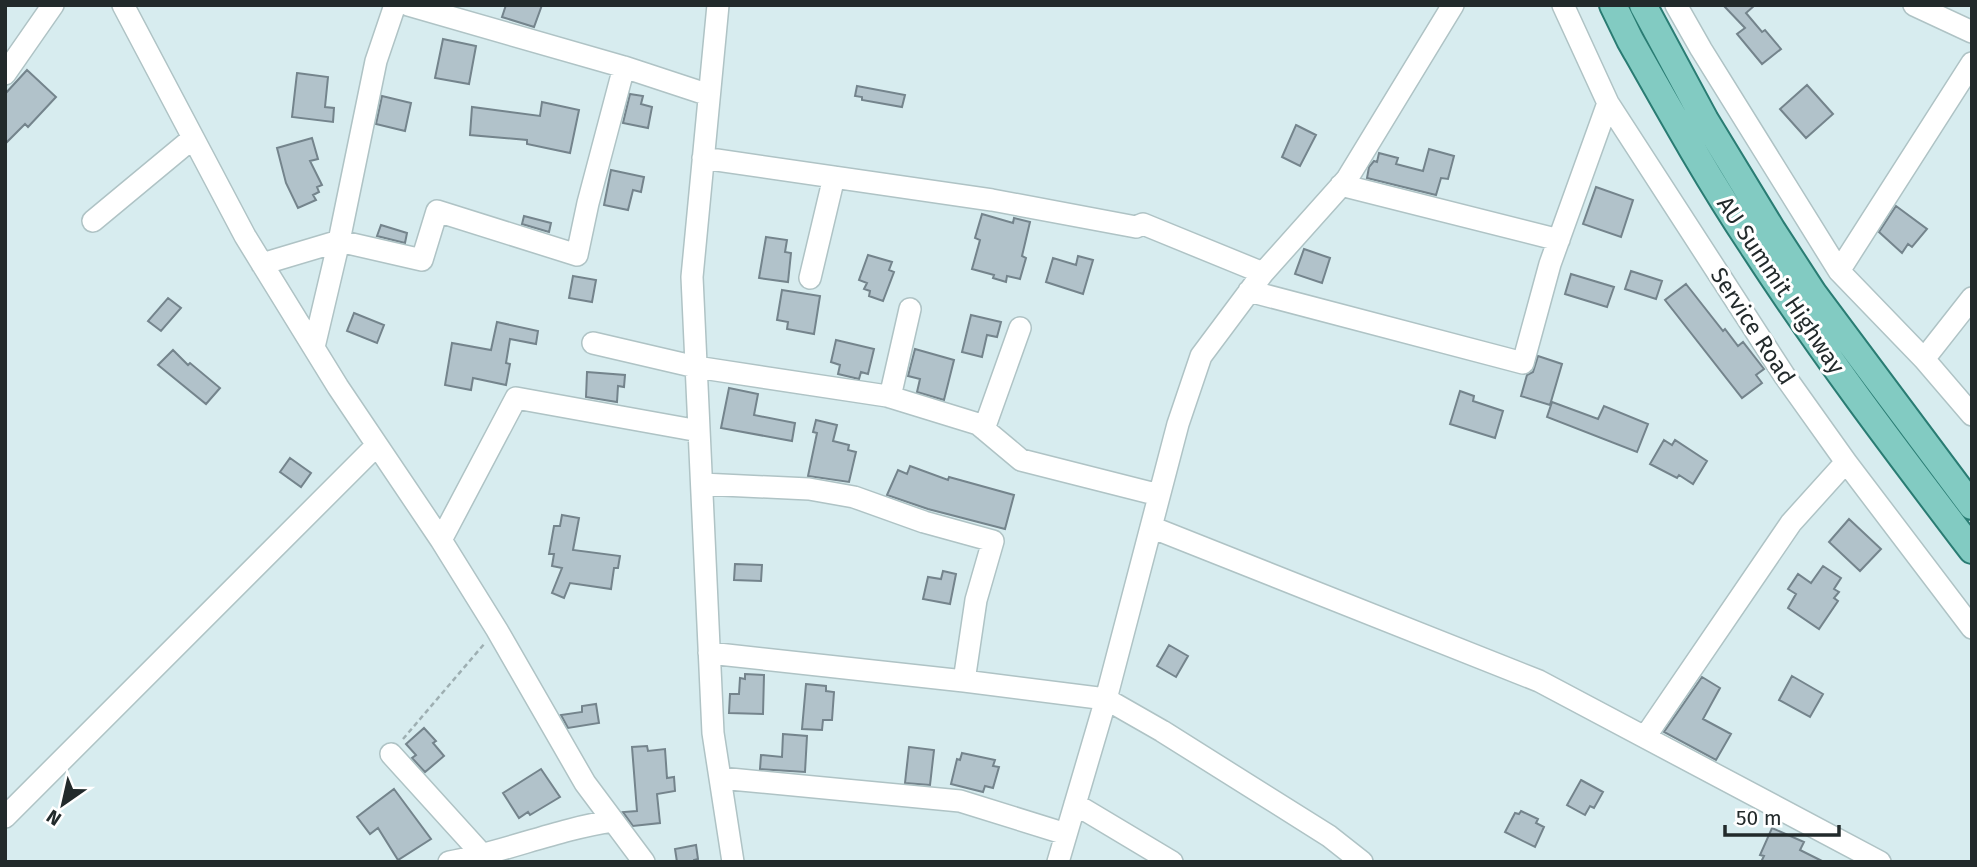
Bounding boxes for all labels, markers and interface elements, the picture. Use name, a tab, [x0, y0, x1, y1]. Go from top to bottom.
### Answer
street label: AU Summit Highway	[1711, 191, 1851, 380]
street label: Service Road	[1705, 262, 1801, 390]
north arrow	[28, 769, 98, 839]
scale bar	[1725, 794, 1839, 838]
text: N	[42, 805, 65, 831]
text: 50 m	[1736, 805, 1782, 831]

